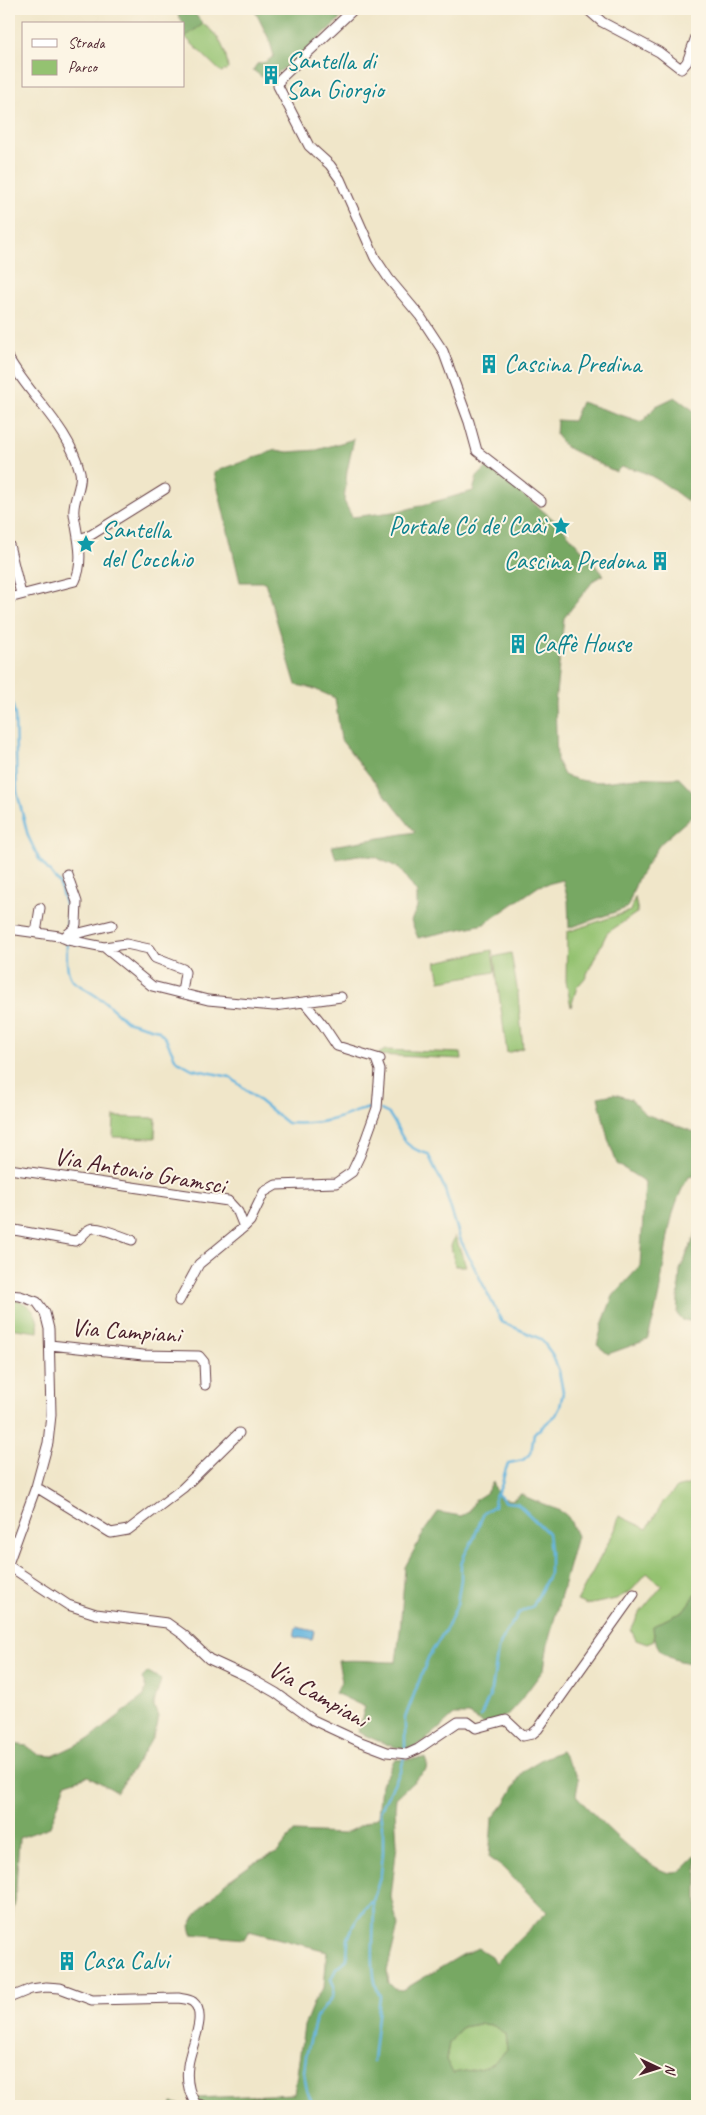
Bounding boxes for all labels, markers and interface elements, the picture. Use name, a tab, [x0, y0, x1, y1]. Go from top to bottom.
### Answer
legend	[22, 22, 185, 88]
text: Strada	[68, 34, 105, 53]
place label: Santella di San Giorgio	[286, 45, 387, 106]
text: Parco	[68, 58, 99, 77]
building icon: Santella di San Giorgio	[260, 64, 282, 86]
place label: Cascina Predina	[504, 348, 644, 380]
building icon: Cascina Predina	[478, 353, 500, 375]
place label: Portale Có de' Caàì	[389, 510, 548, 542]
place label: Santella del Cocchio	[101, 514, 194, 575]
place icon: Portale Có de' Caàì	[550, 515, 572, 537]
place icon: Santella del Cocchio	[75, 533, 97, 555]
place label: Cascina Predona	[504, 545, 648, 577]
building icon: Cascina Predona	[649, 550, 671, 572]
place label: Caffè House	[533, 628, 633, 660]
building icon: Caffè House	[507, 633, 529, 655]
street label: Via Antonio Gramsci	[52, 1140, 231, 1202]
street label: Via Campiani	[70, 1311, 185, 1351]
street label: Via Campiani	[263, 1653, 376, 1737]
place label: Casa Calvi	[82, 1945, 172, 1977]
building icon: Casa Calvi	[56, 1950, 78, 1972]
north arrow	[634, 2042, 684, 2092]
text: N	[662, 2064, 679, 2076]

